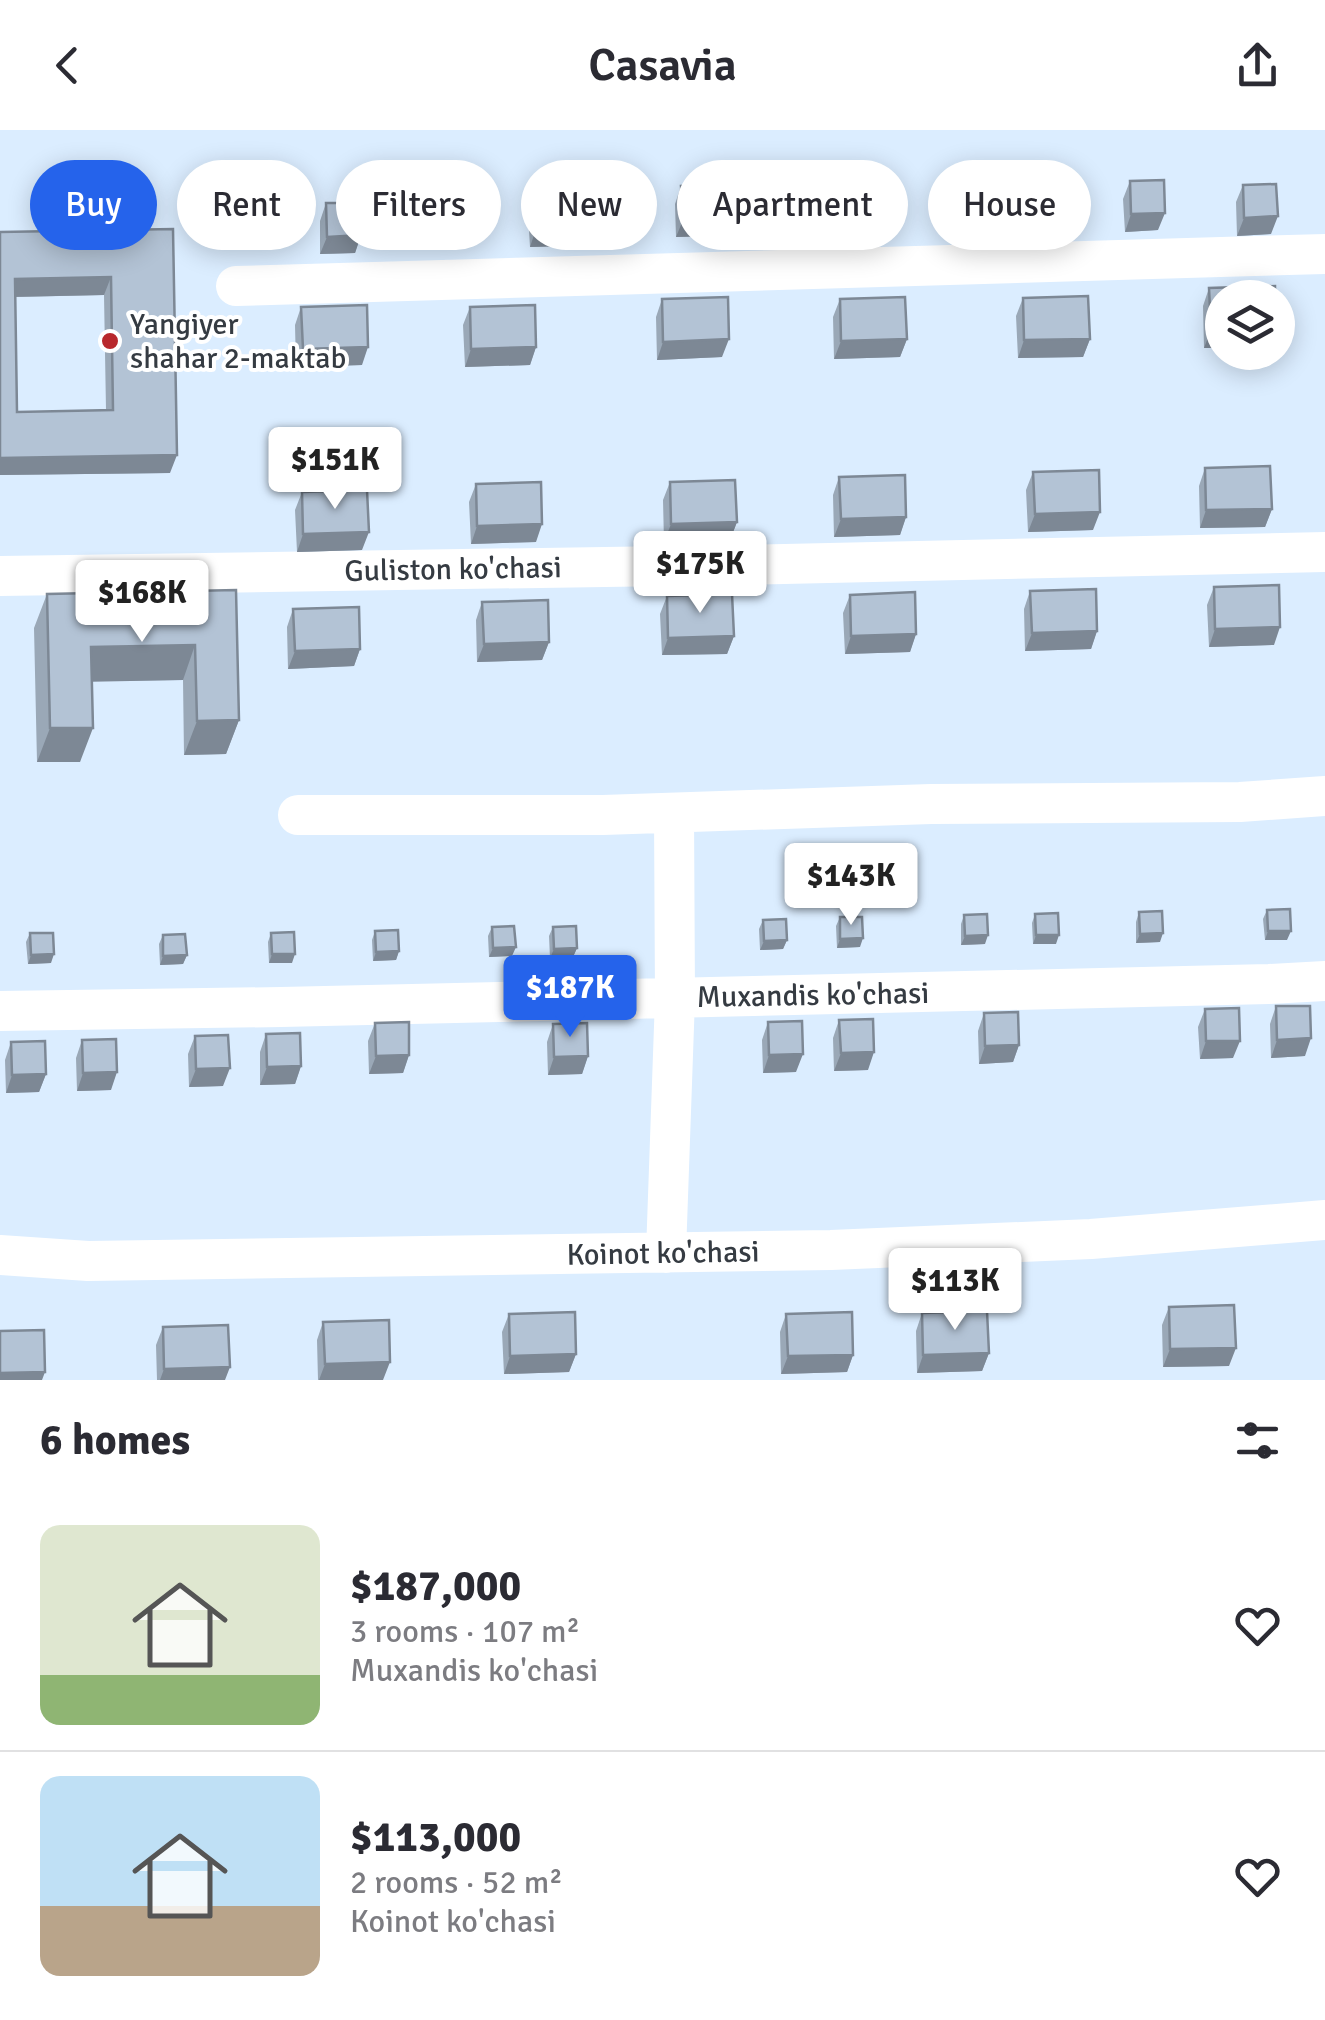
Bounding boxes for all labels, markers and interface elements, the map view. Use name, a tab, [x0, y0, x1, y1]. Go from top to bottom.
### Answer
icon: back	[40, 38, 95, 93]
text: Casavia	[588, 38, 737, 93]
icon: share	[1230, 38, 1285, 93]
chip: Buy	[30, 160, 157, 250]
chip: Rent	[177, 160, 316, 250]
chip: Filters	[336, 160, 501, 250]
chip: New	[521, 160, 657, 250]
chip: Apartment	[677, 160, 908, 250]
chip: House	[928, 160, 1091, 250]
map controls	[1205, 280, 1295, 370]
button: layers	[1205, 280, 1295, 370]
place label: Yangiyer shahar 2-maktab	[130, 306, 346, 377]
marker: Yangiyer shahar 2-maktab	[99, 330, 121, 352]
pin: $151K	[265, 427, 405, 512]
text: $151K	[291, 440, 379, 479]
pin: $175K	[630, 531, 770, 616]
text: $175K	[656, 544, 744, 583]
street label: Guliston ko'chasi	[344, 549, 562, 590]
pin: $168K	[72, 560, 212, 645]
text: $168K	[98, 573, 186, 612]
pin: $143K	[781, 843, 921, 928]
text: $143K	[807, 856, 895, 895]
pin: $187K	[500, 955, 640, 1040]
text: $187K	[526, 968, 614, 1007]
street label: Muxandis ko'chasi	[696, 975, 930, 1016]
street label: Koinot ko'chasi	[566, 1233, 760, 1274]
pin: $113K	[885, 1248, 1025, 1333]
text: $113K	[911, 1261, 999, 1300]
icon: filters	[1230, 1413, 1285, 1468]
text: 6 homes	[40, 1415, 190, 1466]
text: $187,000	[350, 1561, 521, 1612]
icon: home	[120, 1565, 240, 1685]
icon: heart	[1230, 1598, 1285, 1653]
text: 3 rooms · 107 m²	[350, 1612, 580, 1651]
text: Muxandis ko'chasi	[350, 1651, 598, 1690]
text: $113,000	[350, 1812, 521, 1863]
icon: home	[120, 1816, 240, 1936]
icon: heart	[1230, 1849, 1285, 1904]
text: 2 rooms · 52 m²	[350, 1863, 563, 1902]
text: Koinot ko'chasi	[350, 1902, 556, 1941]

